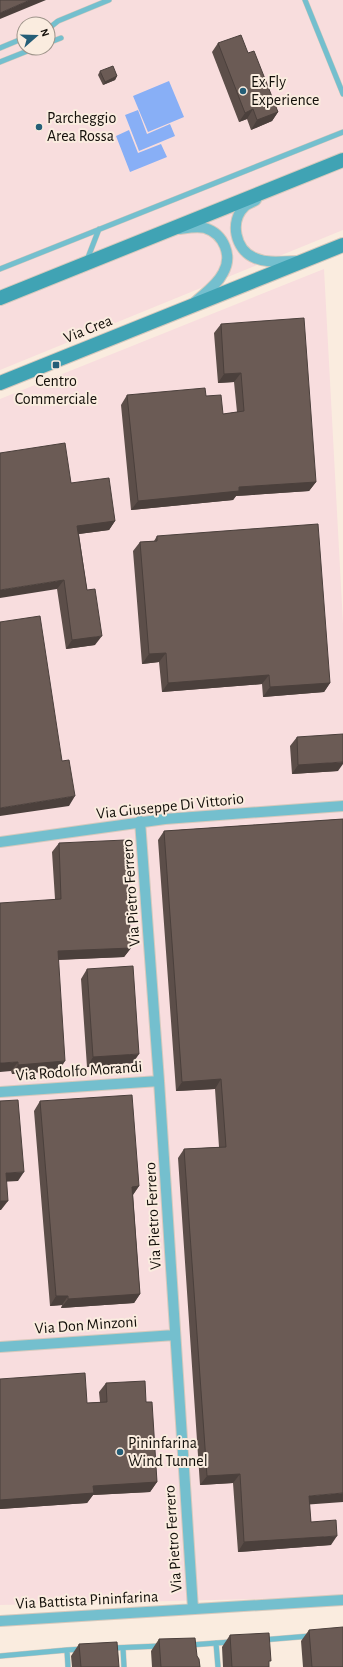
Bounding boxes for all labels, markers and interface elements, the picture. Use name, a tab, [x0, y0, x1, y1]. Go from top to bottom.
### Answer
north arrow	[16, 16, 56, 56]
text: N	[38, 27, 51, 38]
place label: Ex Fly Experience	[251, 74, 319, 108]
marker: Ex Fly Experience	[238, 86, 248, 96]
place label: Parcheggio Area Rossa	[47, 110, 116, 144]
marker: Parcheggio Area Rossa	[34, 122, 44, 132]
street label: Via Crea	[61, 312, 115, 346]
marker: Centro Commerciale	[51, 360, 61, 370]
place label: Centro Commerciale	[15, 373, 97, 407]
street label: Via Giuseppe Di Vittorio	[95, 790, 245, 822]
street label: Via Pietro Ferrero	[119, 839, 143, 947]
street label: Via Rodolfo Morandi	[15, 1059, 143, 1083]
street label: Via Pietro Ferrero	[142, 1162, 164, 1270]
street label: Via Don Minzoni	[34, 1313, 138, 1337]
place label: Pininfarina Wind Tunnel	[128, 1435, 208, 1469]
marker: Pininfarina Wind Tunnel	[115, 1447, 125, 1457]
street label: Via Pietro Ferrero	[161, 1485, 185, 1593]
street label: Via Battista Pininfarina	[15, 1588, 159, 1612]

